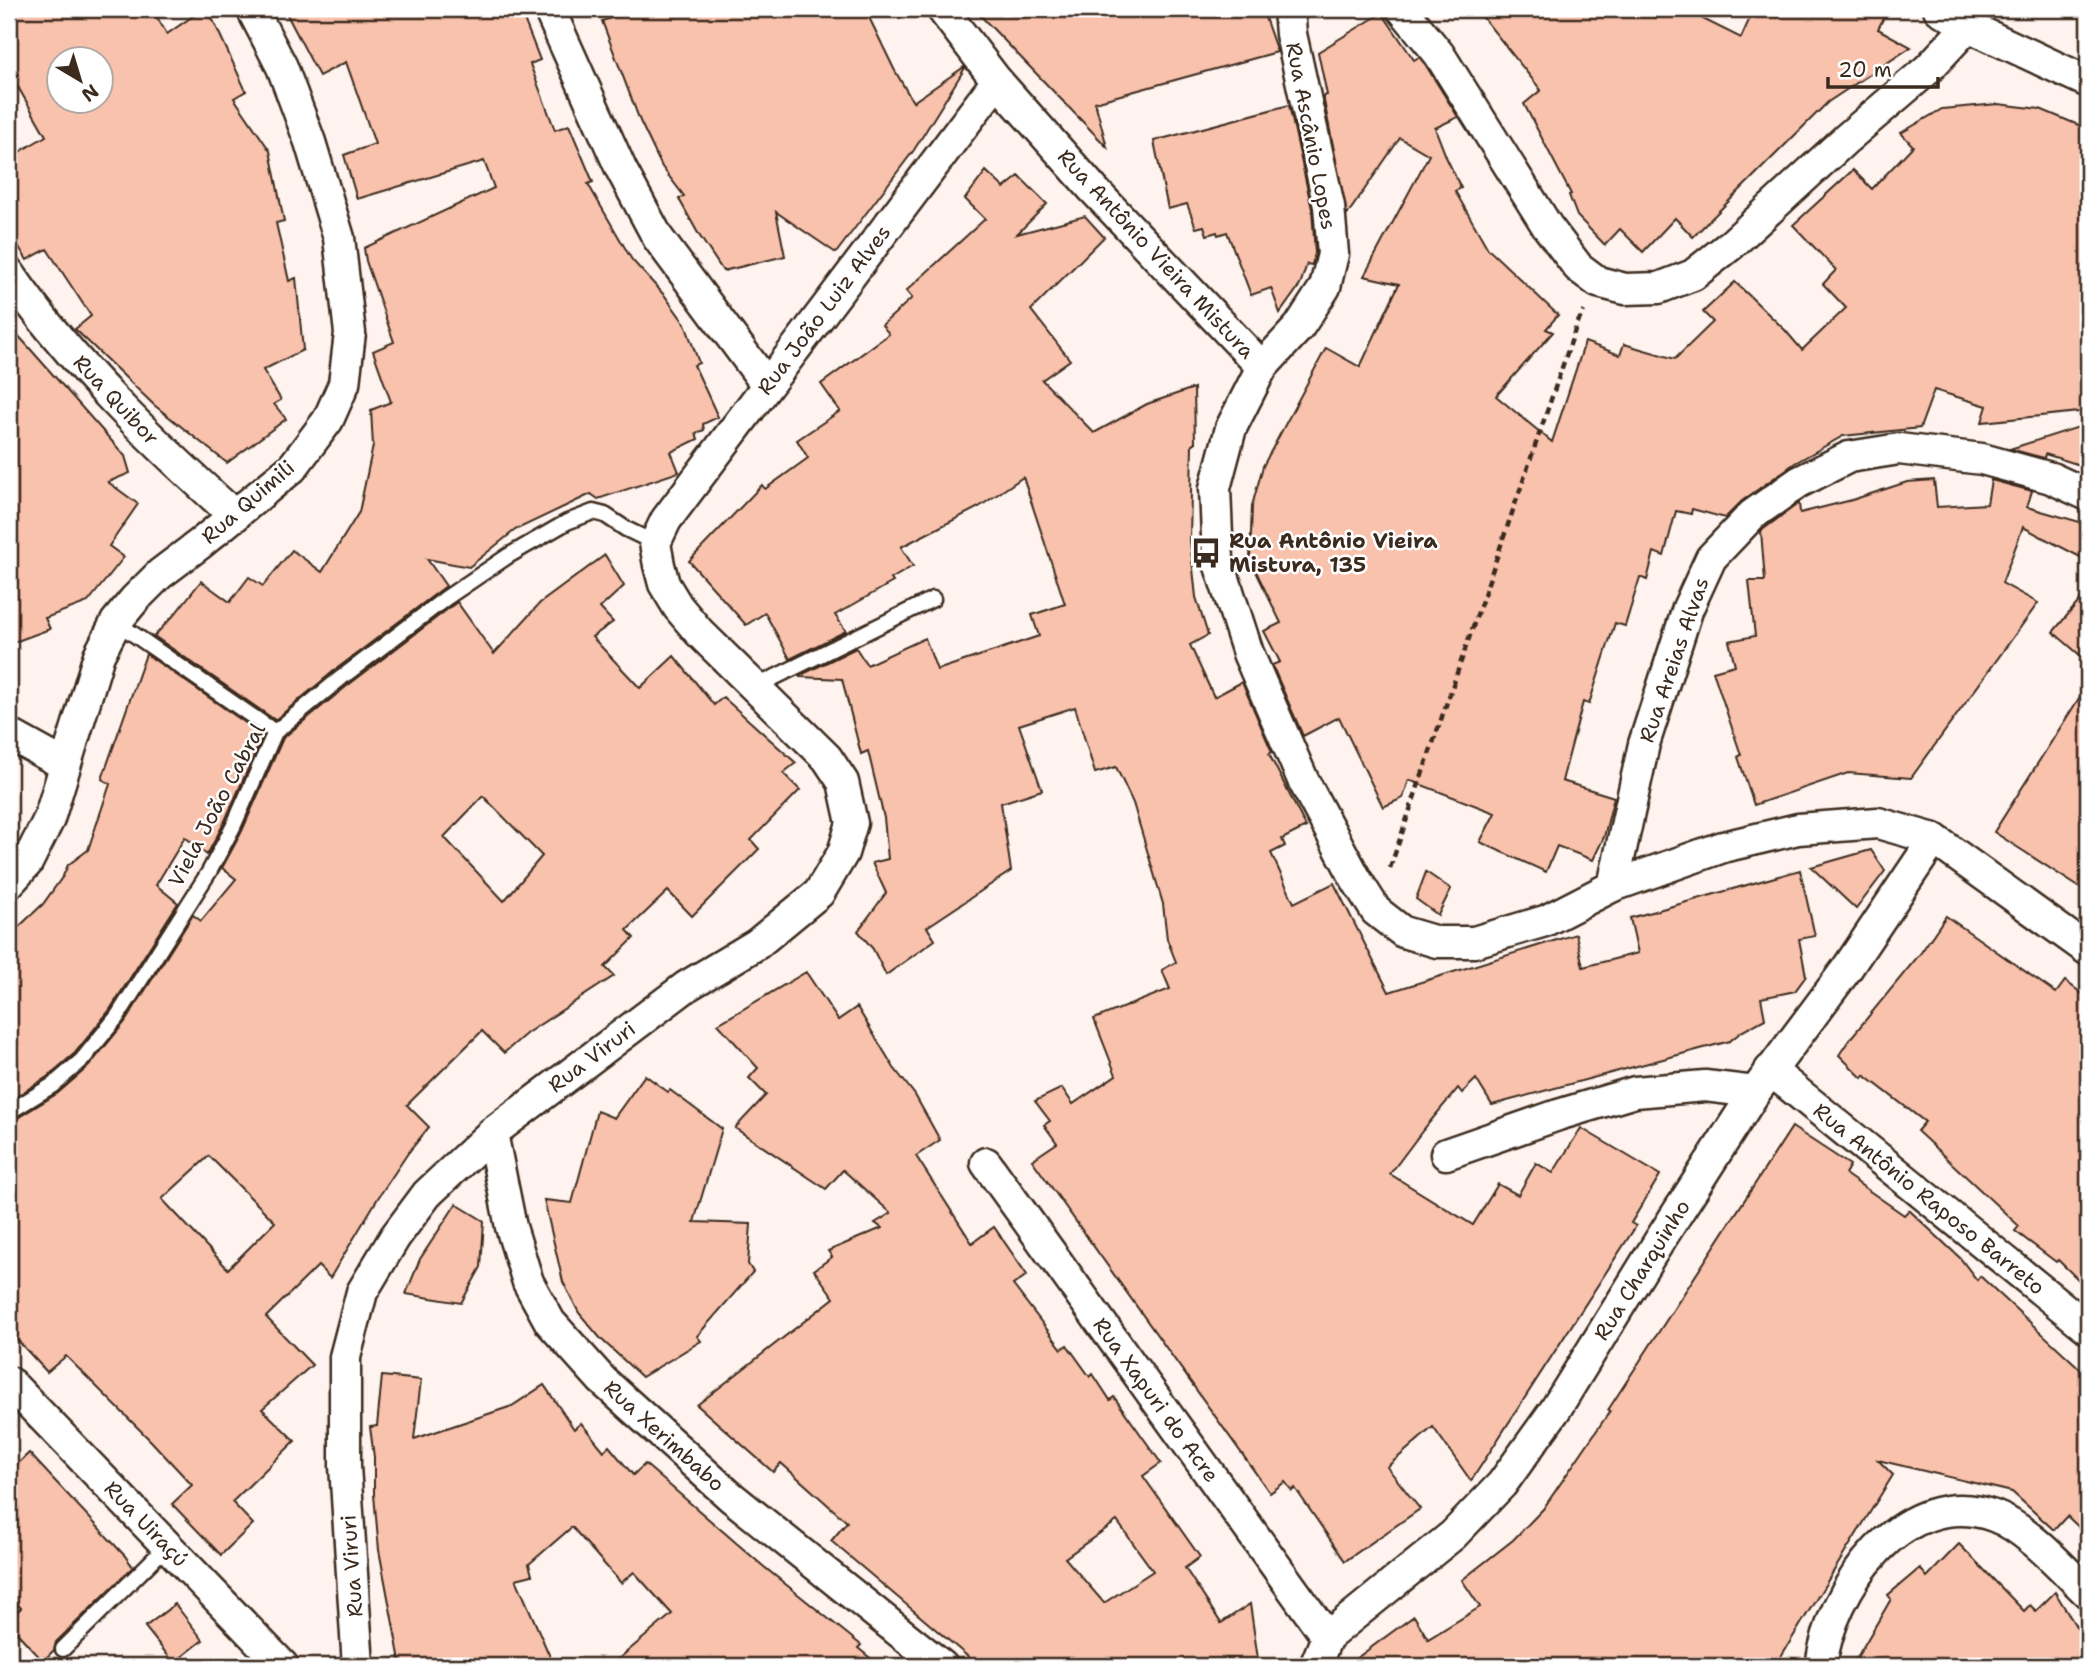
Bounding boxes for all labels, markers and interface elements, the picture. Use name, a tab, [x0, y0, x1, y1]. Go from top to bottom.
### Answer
street label: Rua Ascânio Lopes	[1279, 40, 1343, 232]
north arrow	[46, 46, 116, 116]
scale bar	[1828, 46, 1938, 90]
text: 20 m	[1838, 56, 1892, 84]
text: N	[77, 79, 104, 107]
street label: Rua Antônio Vieira Mistura	[1051, 143, 1261, 365]
street label: Rua João Luiz Alves	[751, 219, 897, 401]
street label: Rua Quibor	[67, 349, 165, 451]
street label: Rua Quimili	[195, 454, 301, 550]
place label: Rua Antônio Vieira Mistura, 135	[1229, 527, 1438, 579]
bus stop icon: Rua Antônio Vieira Mistura, 135	[1189, 536, 1223, 570]
street label: Rua Areias Alvas	[1633, 574, 1715, 746]
street label: Viela João Cabral	[162, 718, 272, 892]
street label: Rua Viruri	[543, 1015, 641, 1099]
street label: Rua Antônio Raposo Barreto	[1807, 1097, 2051, 1301]
street label: Rua Charquinho	[1587, 1194, 1697, 1346]
street label: Rua Xapuri do Acre	[1087, 1312, 1225, 1488]
street label: Rua Xerimbabo	[597, 1374, 731, 1498]
street label: Rua Uiraçú	[98, 1475, 194, 1573]
street label: Rua Viruri	[334, 1514, 370, 1618]

